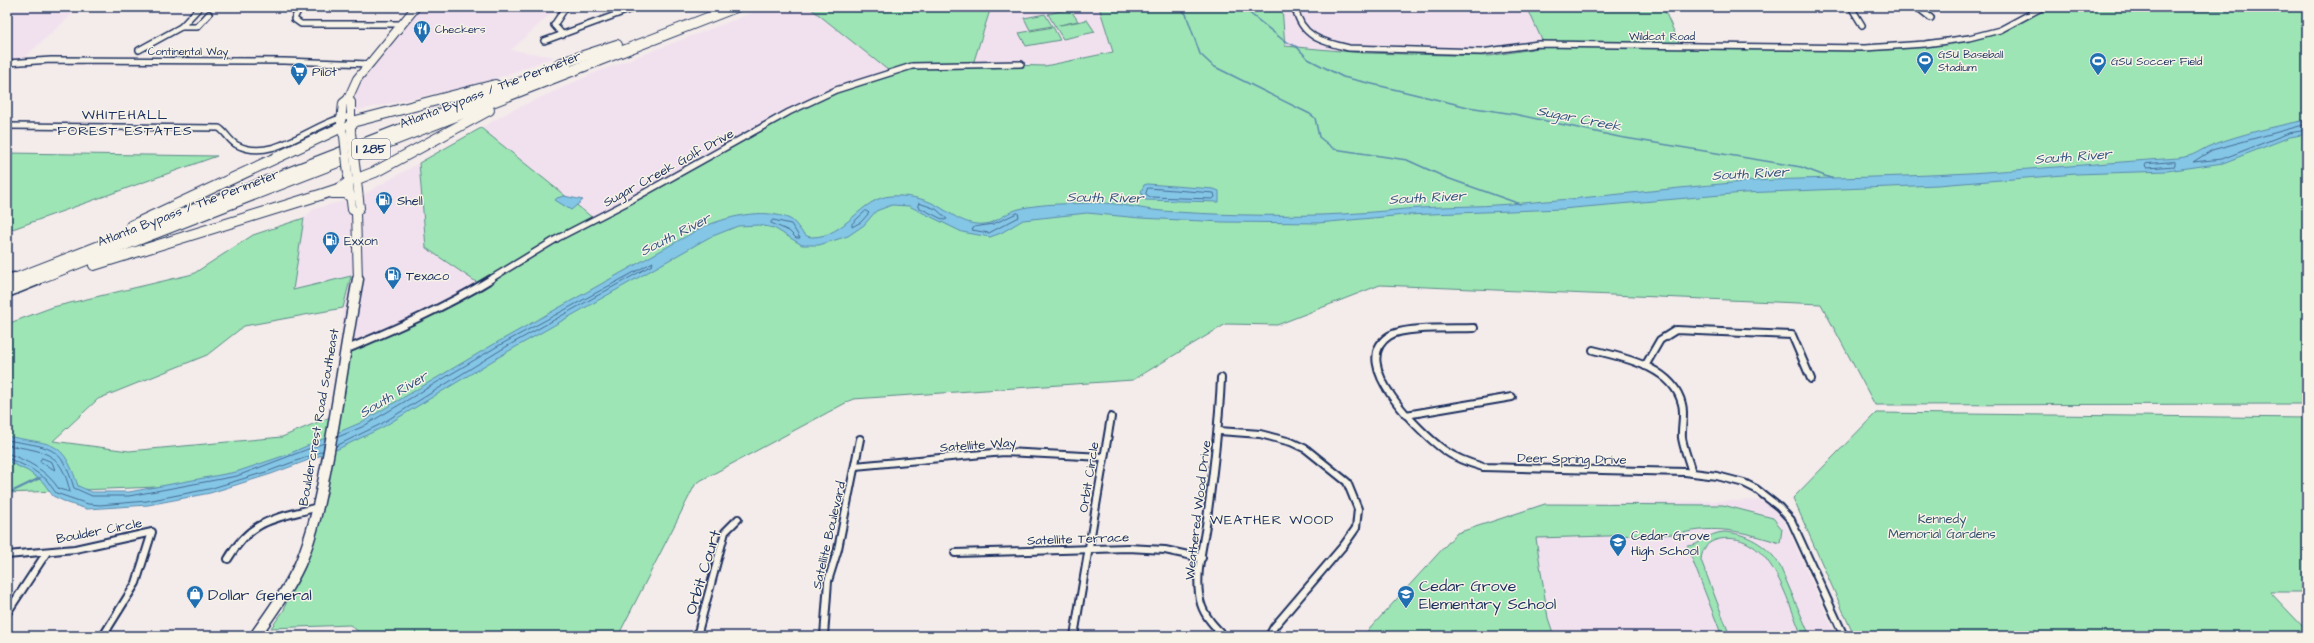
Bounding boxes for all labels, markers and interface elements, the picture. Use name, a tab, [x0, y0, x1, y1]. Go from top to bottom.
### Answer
restaurant icon: Checkers	[412, 19, 432, 44]
place label: Checkers	[435, 22, 486, 37]
street label: Wildcat Road	[1629, 29, 1695, 44]
street label: Continental Way	[148, 44, 228, 60]
street label: Atlanta Bypass / The Perimeter	[397, 47, 584, 134]
place label: GSU Baseball Stadium	[1938, 47, 2004, 75]
sports icon: GSU Baseball Stadium	[1915, 50, 1935, 75]
sports icon: GSU Soccer Field	[2088, 51, 2108, 76]
place label: GSU Soccer Field	[2111, 54, 2203, 69]
supermarket icon: Pilot	[289, 61, 309, 86]
place label: Pilot	[312, 63, 338, 81]
water label: Sugar Creek	[1535, 101, 1623, 137]
district label: WHITEHALL FOREST ESTATES	[57, 105, 193, 141]
street label: Sugar Creek Golf Drive	[600, 124, 738, 212]
road number: I 285	[352, 139, 390, 159]
water label: South River	[2034, 144, 2113, 170]
water label: South River	[1711, 162, 1790, 186]
street label: Atlanta Bypass / The Perimeter	[95, 165, 282, 252]
water label: South River	[1388, 186, 1467, 210]
water label: South River	[1066, 187, 1145, 209]
fuel station icon: Shell	[374, 190, 394, 215]
place label: Shell	[397, 192, 423, 210]
water label: South River	[637, 208, 715, 261]
fuel station icon: Exxon	[321, 230, 341, 255]
place label: Exxon	[344, 232, 378, 250]
fuel station icon: Texaco	[383, 265, 403, 290]
place label: Texaco	[406, 267, 450, 285]
street label: Bouldercrest Road Southeast	[294, 326, 344, 507]
water label: South River	[355, 366, 433, 423]
street label: Satellite Way	[939, 433, 1017, 458]
street label: Weathered Wood Drive	[1180, 439, 1216, 581]
street label: Orbit Circle	[1075, 441, 1103, 514]
street label: Deer Spring Drive	[1517, 449, 1627, 470]
street label: Satellite Boulevard	[808, 479, 850, 591]
district label: WEATHER WOOD	[1210, 510, 1334, 530]
park label: Kennedy Memorial Gardens	[1888, 510, 1996, 543]
street label: Boulder Circle	[55, 514, 144, 548]
street label: Orbit Court	[680, 527, 726, 617]
place label: Cedar Grove High School	[1631, 527, 1710, 561]
street label: Satellite Terrace	[1027, 528, 1129, 550]
school or university icon: Cedar Grove High School	[1608, 532, 1628, 557]
place label: Cedar Grove Elementary School	[1419, 575, 1556, 616]
shop icon: Dollar General	[185, 584, 205, 609]
place label: Dollar General	[208, 584, 312, 606]
school or university icon: Cedar Grove Elementary School	[1396, 584, 1416, 609]

